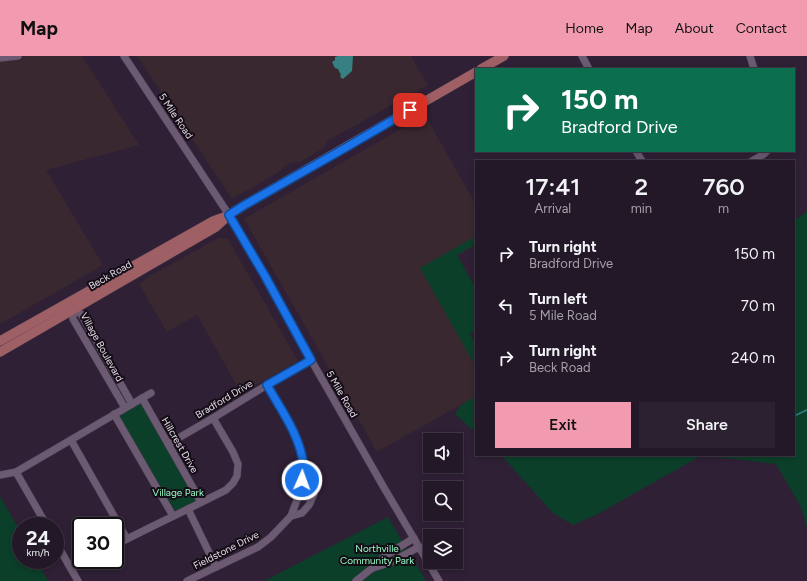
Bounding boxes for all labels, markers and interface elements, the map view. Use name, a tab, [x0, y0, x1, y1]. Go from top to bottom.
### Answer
text: Map	[20, 17, 58, 40]
text: Home	[565, 20, 604, 37]
text: Map	[626, 20, 653, 37]
text: About	[675, 20, 714, 37]
text: Contact	[736, 20, 787, 37]
text: 150 m	[561, 82, 638, 116]
icon: right	[495, 84, 547, 136]
street label: 5 Mile Road	[156, 91, 196, 141]
pin	[393, 93, 427, 127]
icon: arrive	[399, 99, 421, 121]
text: Bradford Drive	[561, 116, 678, 138]
text: 17:41	[525, 172, 580, 201]
text: 2	[634, 172, 648, 201]
text: 760	[702, 172, 745, 201]
text: Arrival	[534, 201, 571, 216]
text: min	[631, 201, 652, 216]
text: m	[718, 201, 729, 216]
text: Turn right	[529, 238, 597, 256]
icon: right	[495, 243, 517, 265]
text: 150 m	[734, 245, 775, 263]
text: Bradford Drive	[529, 256, 613, 271]
street label: Beck Road	[86, 257, 134, 292]
text: Turn left	[529, 290, 587, 308]
icon: left	[495, 295, 517, 317]
text: 70 m	[741, 297, 775, 315]
text: 5 Mile Road	[529, 308, 597, 323]
street label: Village Boulevard	[78, 310, 126, 384]
text: Turn right	[529, 342, 597, 360]
icon: right	[495, 347, 517, 369]
text: 240 m	[731, 349, 775, 367]
text: Beck Road	[529, 360, 591, 375]
street label: 5 Mile Road	[323, 368, 361, 420]
street label: Bradford Drive	[193, 376, 256, 421]
button: Exit	[495, 402, 631, 448]
button: Share	[639, 402, 775, 448]
street label: Hillcrest Drive	[159, 415, 202, 476]
map controls	[423, 433, 463, 569]
button: sound	[423, 433, 463, 473]
position arrow	[281, 459, 323, 501]
button: search	[423, 481, 463, 521]
park label: Village Park	[152, 486, 204, 499]
speed limit sign: 30	[72, 517, 124, 569]
text: 24	[26, 526, 50, 550]
street label: Fieldstone Drive	[191, 528, 262, 572]
button: layers	[423, 529, 463, 569]
park label: Northville Community Park	[340, 542, 414, 567]
text: km/h	[27, 546, 49, 559]

